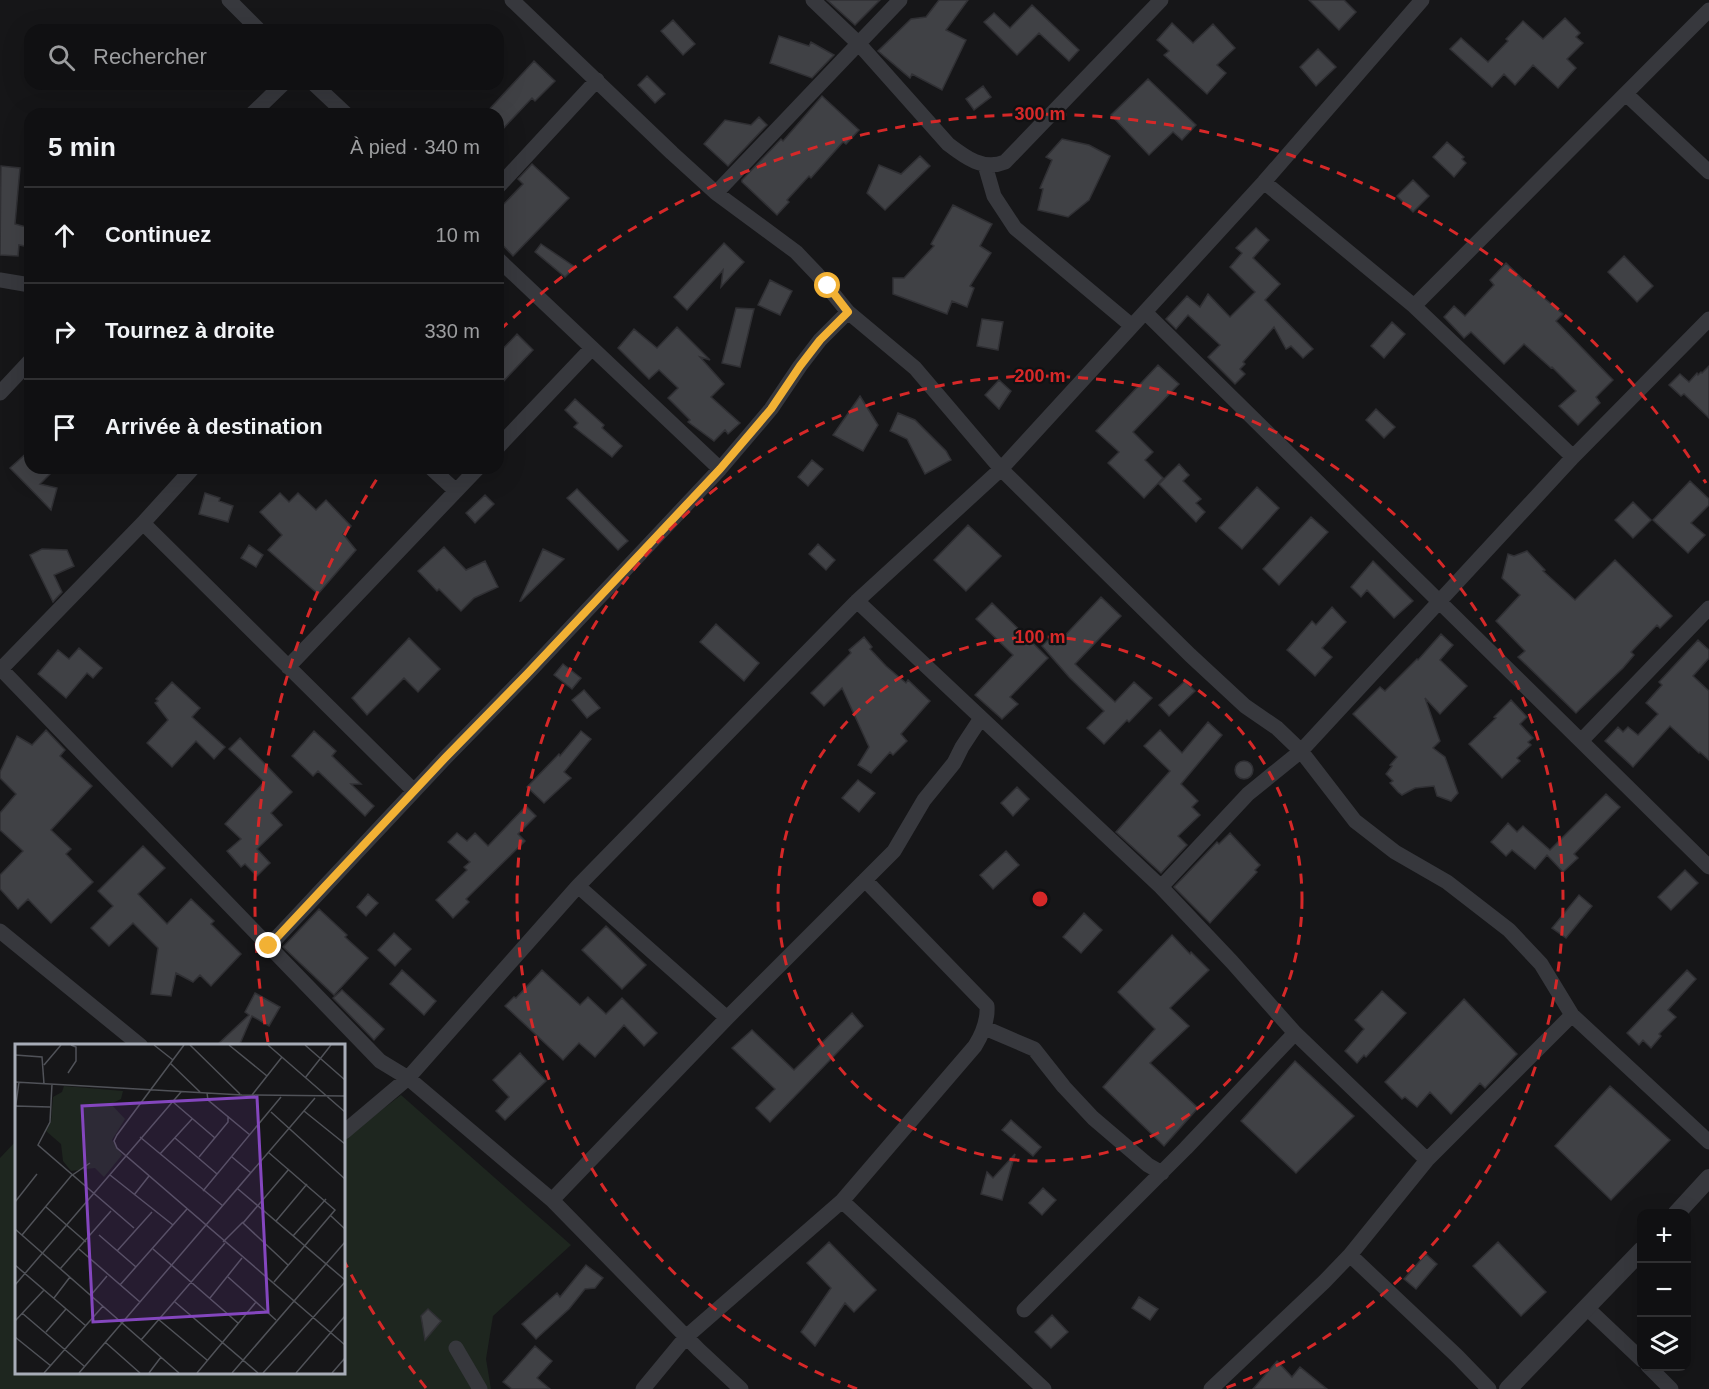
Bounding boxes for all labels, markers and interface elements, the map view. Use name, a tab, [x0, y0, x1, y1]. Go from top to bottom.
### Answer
search box	[24, 24, 504, 90]
icon: search	[45, 41, 78, 74]
text: Rechercher	[93, 44, 207, 69]
text: 300 m	[1014, 104, 1066, 124]
text: 5 min	[48, 132, 116, 162]
text: À pied · 340 m	[350, 136, 480, 158]
icon: ahead	[48, 219, 81, 252]
text: Continuez	[105, 222, 211, 247]
text: 10 m	[436, 224, 480, 246]
route start	[814, 272, 840, 298]
icon: right	[48, 315, 81, 348]
text: Tournez à droite	[105, 318, 275, 343]
text: 330 m	[424, 320, 480, 342]
text: 200 m	[1014, 366, 1066, 386]
icon: arrive	[48, 411, 81, 444]
text: Arrivée à destination	[105, 414, 323, 439]
text: 100 m	[1014, 627, 1066, 647]
centre of rings	[1030, 889, 1050, 909]
route end	[255, 932, 281, 958]
inset map	[15, 1044, 345, 1374]
map controls	[1637, 1209, 1691, 1371]
button: +	[1637, 1209, 1691, 1263]
button: −	[1637, 1263, 1691, 1317]
button: layers	[1637, 1317, 1691, 1371]

